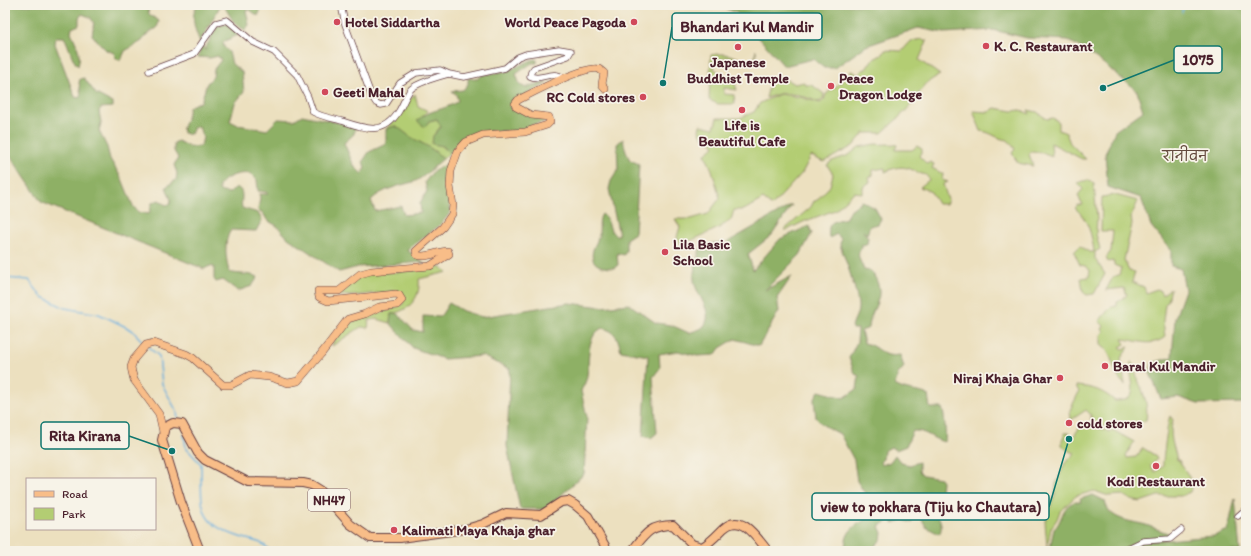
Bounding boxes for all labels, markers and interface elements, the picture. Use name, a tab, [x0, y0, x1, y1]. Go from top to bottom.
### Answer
callout: Bhandari Kul Mandir	[672, 13, 822, 40]
place label: Hotel Siddartha	[345, 14, 440, 31]
place label: World Peace Pagoda	[505, 14, 627, 31]
marker: Hotel Siddartha	[332, 17, 342, 27]
marker: World Peace Pagoda	[629, 17, 639, 27]
text: Bhandari Kul Mandir	[680, 18, 814, 36]
place label: K. C. Restaurant	[994, 38, 1093, 55]
marker: K. C. Restaurant	[981, 41, 991, 51]
marker: Japanese Buddhist Temple	[733, 42, 743, 52]
callout: 1075	[1174, 46, 1222, 73]
text: 1075	[1182, 51, 1214, 69]
place label: Japanese Buddhist Temple	[687, 54, 789, 87]
place label: Peace Dragon Lodge	[839, 70, 922, 103]
marker: Peace Dragon Lodge	[826, 81, 836, 91]
place label: Geeti Mahal	[333, 84, 406, 101]
marker: Geeti Mahal	[320, 87, 330, 97]
place label: RC Cold stores	[547, 89, 635, 106]
marker: RC Cold stores	[638, 92, 648, 102]
marker: Life is Beautiful Cafe	[737, 105, 747, 115]
place label: Life is Beautiful Cafe	[698, 117, 786, 150]
park label: रानीवन	[1161, 145, 1208, 165]
place label: Lila Basic School	[673, 236, 731, 269]
marker: Lila Basic School	[660, 247, 670, 257]
place label: Baral Kul Mandir	[1113, 358, 1216, 375]
marker: Baral Kul Mandir	[1100, 361, 1110, 371]
place label: Niraj Khaja Ghar	[953, 370, 1052, 387]
marker: Niraj Khaja Ghar	[1055, 373, 1065, 383]
place label: cold stores	[1077, 415, 1143, 432]
marker: cold stores	[1064, 418, 1074, 428]
callout: Rita Kirana	[41, 422, 129, 449]
text: Rita Kirana	[49, 427, 122, 445]
marker: Kodi Restaurant	[1151, 461, 1161, 471]
place label: Kodi Restaurant	[1107, 473, 1206, 490]
legend	[26, 478, 156, 530]
text: Road	[62, 487, 88, 501]
road number: NH47	[308, 489, 350, 511]
callout: view to pokhara (Tiju ko Chautara)	[812, 493, 1049, 520]
text: view to pokhara (Tiju ko Chautara)	[821, 498, 1042, 517]
text: Park	[62, 507, 86, 521]
place label: Kalimati Maya Khaja ghar	[402, 522, 556, 539]
marker: Kalimati Maya Khaja ghar	[389, 525, 399, 535]

